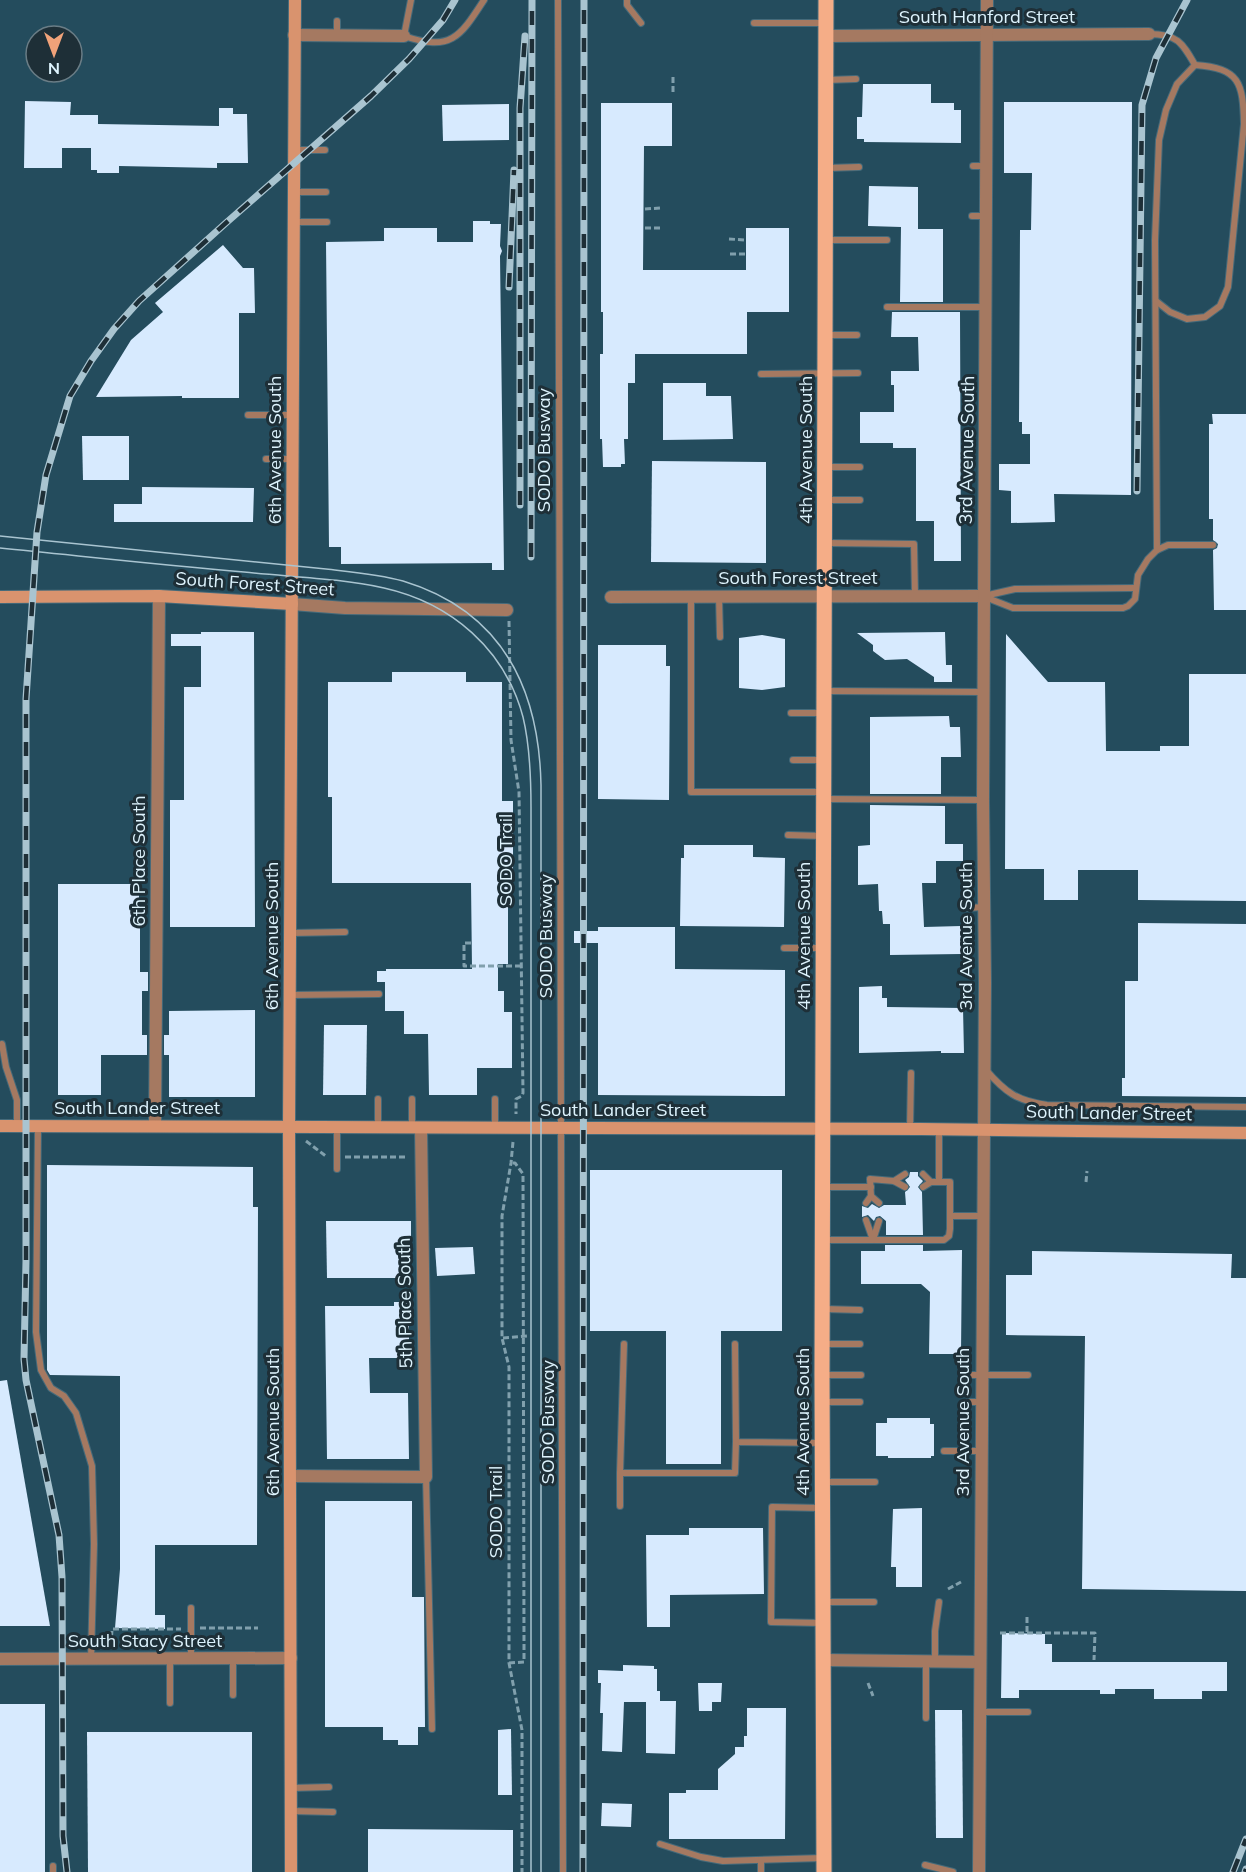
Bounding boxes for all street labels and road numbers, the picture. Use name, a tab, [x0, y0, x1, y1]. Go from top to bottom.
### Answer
street label: South Hanford Street	[899, 5, 1075, 28]
street label: 3rd Avenue South	[954, 375, 979, 525]
street label: 6th Avenue South	[263, 376, 286, 524]
street label: 4th Avenue South	[794, 376, 817, 524]
street label: SODO Busway	[532, 387, 555, 512]
street label: South Forest Street	[175, 566, 335, 601]
street label: South Forest Street	[718, 566, 878, 589]
street label: 6th Place South	[127, 795, 150, 927]
street label: SODO Trail	[494, 814, 517, 906]
street label: 6th Avenue South	[260, 862, 283, 1010]
street label: 4th Avenue South	[792, 862, 815, 1010]
street label: 3rd Avenue South	[954, 862, 977, 1010]
street label: SODO Busway	[534, 873, 557, 998]
street label: South Lander Street	[54, 1096, 220, 1119]
street label: South Lander Street	[540, 1098, 706, 1121]
street label: South Lander Street	[1026, 1100, 1192, 1125]
street label: 5th Place South	[392, 1237, 417, 1369]
street label: 6th Avenue South	[261, 1348, 284, 1496]
street label: 4th Avenue South	[791, 1348, 814, 1496]
street label: 3rd Avenue South	[951, 1348, 974, 1496]
street label: SODO Busway	[536, 1359, 559, 1484]
street label: SODO Trail	[484, 1466, 507, 1558]
street label: South Stacy Street	[68, 1629, 222, 1652]

